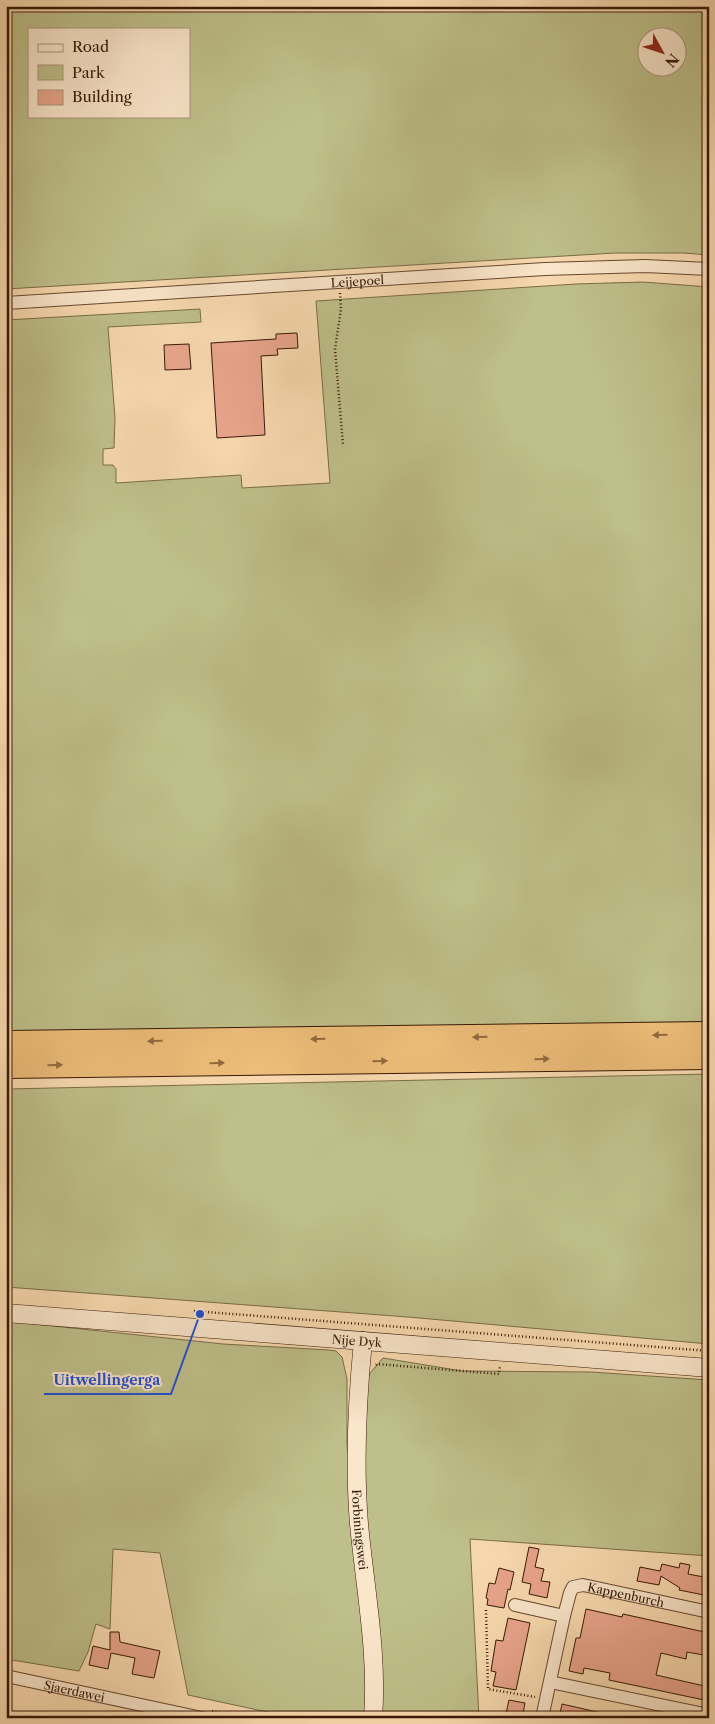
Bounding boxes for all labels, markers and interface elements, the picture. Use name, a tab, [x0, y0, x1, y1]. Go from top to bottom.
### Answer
legend	[28, 28, 190, 118]
north arrow	[638, 28, 688, 78]
text: Road	[72, 37, 109, 56]
text: N	[661, 50, 683, 71]
text: Park	[72, 63, 106, 82]
text: Building	[72, 87, 132, 106]
street label: Leijepoel	[330, 272, 385, 290]
one-way arrow	[652, 1031, 668, 1039]
one-way arrow	[472, 1033, 488, 1041]
one-way arrow	[309, 1035, 325, 1043]
one-way arrow	[147, 1037, 163, 1045]
one-way arrow	[535, 1055, 551, 1063]
one-way arrow	[372, 1057, 388, 1065]
one-way arrow	[210, 1059, 226, 1067]
one-way arrow	[47, 1061, 63, 1069]
street label: Nije Dyk	[331, 1331, 384, 1350]
callout: Uitwellingerga	[44, 1365, 171, 1394]
text: Uitwellingerga	[54, 1371, 161, 1389]
street label: Forbiningswei	[349, 1489, 372, 1571]
street label: Kappenburch	[586, 1579, 666, 1610]
street label: Sjaerdawei	[43, 1677, 107, 1705]

